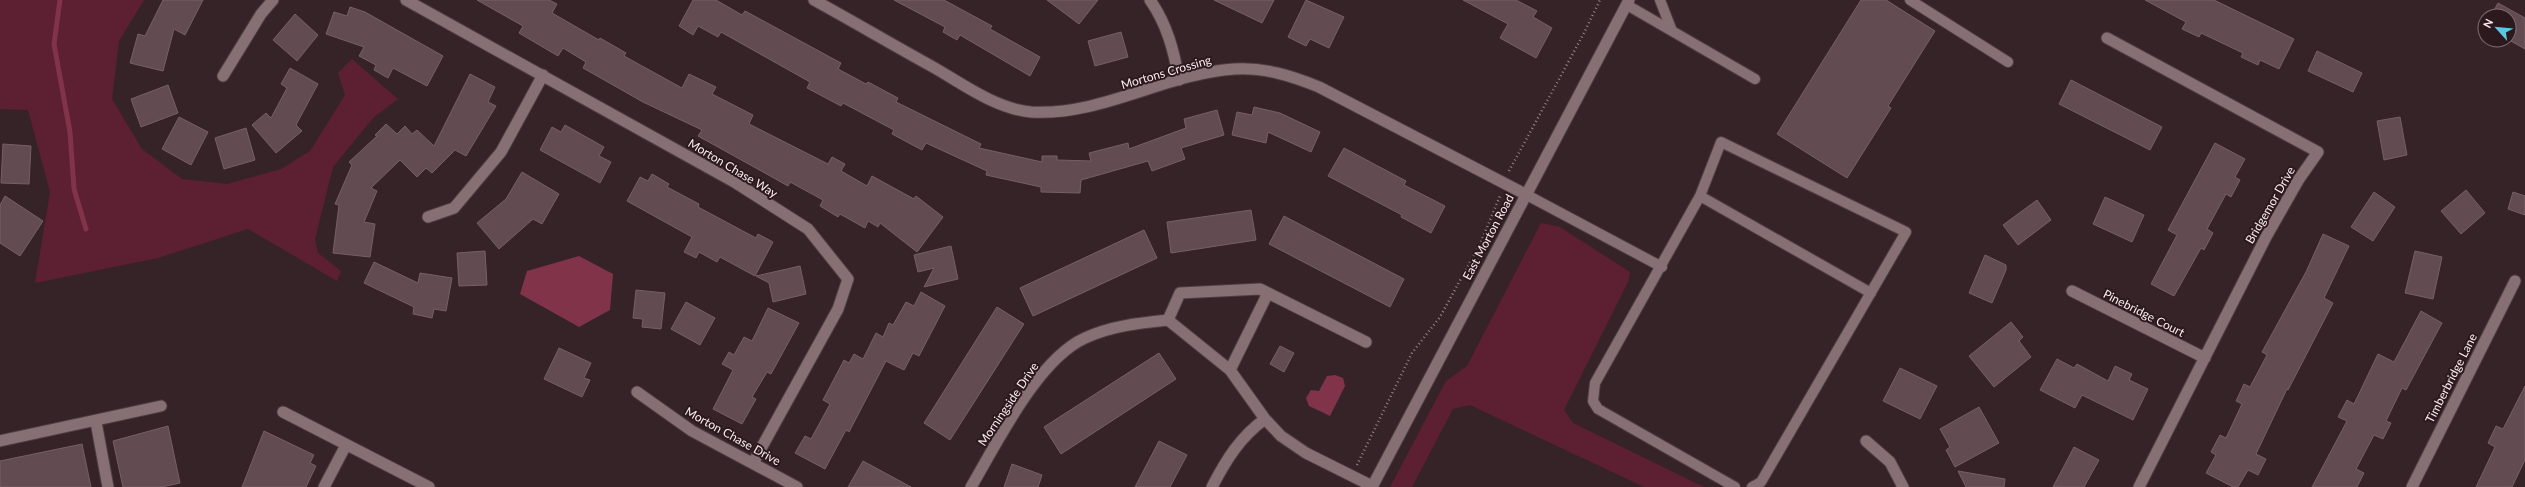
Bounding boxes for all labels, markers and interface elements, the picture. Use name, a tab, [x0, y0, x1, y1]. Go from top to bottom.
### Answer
north arrow	[2477, 8, 2517, 48]
text: N	[2480, 17, 2495, 30]
street label: Mortons Crossing	[1119, 52, 1213, 92]
street label: Morton Chase Way	[685, 135, 781, 201]
street label: Bridgemor Drive	[2242, 164, 2298, 246]
street label: East Morton Road	[1459, 192, 1517, 282]
street label: Pinebridge Court	[2101, 286, 2188, 340]
street label: Timberbridge Lane	[2422, 331, 2480, 425]
street label: Morningside Drive	[975, 359, 1041, 449]
street label: Morton Chase Drive	[683, 404, 783, 468]

